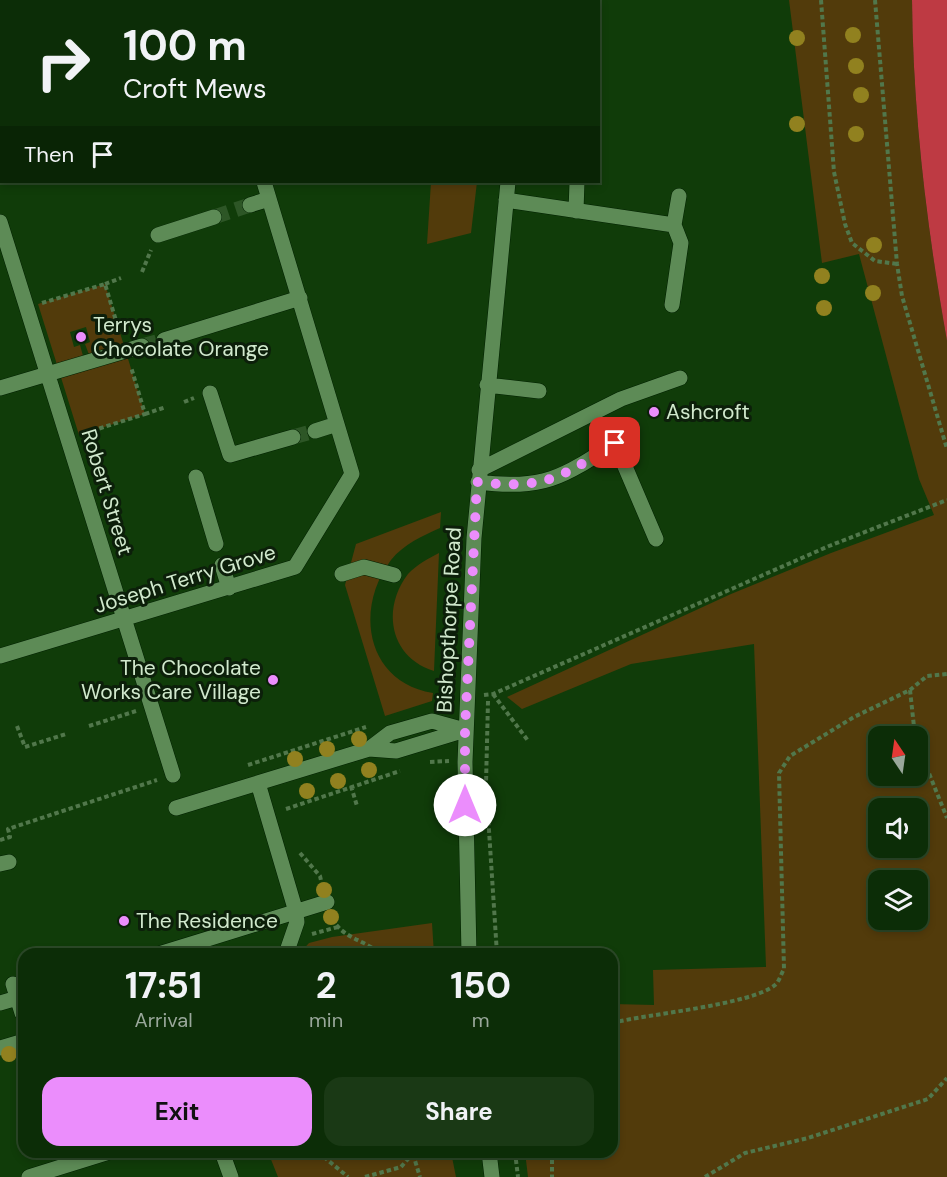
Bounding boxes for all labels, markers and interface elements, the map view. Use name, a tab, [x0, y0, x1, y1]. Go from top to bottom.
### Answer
text: 100 m	[123, 18, 247, 73]
icon: right	[24, 24, 102, 102]
text: Croft Mews	[123, 71, 266, 106]
icon: arrive	[86, 138, 119, 171]
text: Then	[24, 140, 74, 169]
place label: Terrys Chocolate Orange	[93, 311, 269, 363]
marker: Terrys Chocolate Orange	[74, 330, 88, 344]
place label: Ashcroft	[666, 398, 750, 426]
marker: Ashcroft	[647, 405, 661, 419]
pin	[589, 417, 640, 468]
street label: Robert Street	[75, 426, 139, 558]
icon: arrive	[598, 426, 631, 459]
street label: Bishopthorpe Road	[430, 527, 468, 713]
street label: Joseph Terry Grove	[91, 538, 279, 620]
place label: The Chocolate Works Care Village	[81, 654, 261, 706]
marker: The Chocolate Works Care Village	[266, 673, 280, 687]
north arrow	[868, 726, 928, 786]
map controls	[868, 726, 928, 930]
position arrow	[433, 773, 497, 837]
button: sound	[868, 798, 928, 858]
button: layers	[868, 870, 928, 930]
place label: The Residence	[136, 907, 278, 935]
marker: The Residence	[117, 914, 131, 928]
text: 17:51	[125, 962, 202, 1009]
text: 2	[316, 962, 336, 1009]
text: 150	[450, 962, 511, 1009]
text: Arrival	[134, 1007, 193, 1033]
text: min	[309, 1007, 343, 1033]
text: m	[472, 1007, 489, 1033]
button: Exit	[42, 1077, 312, 1146]
button: Share	[324, 1077, 594, 1146]

